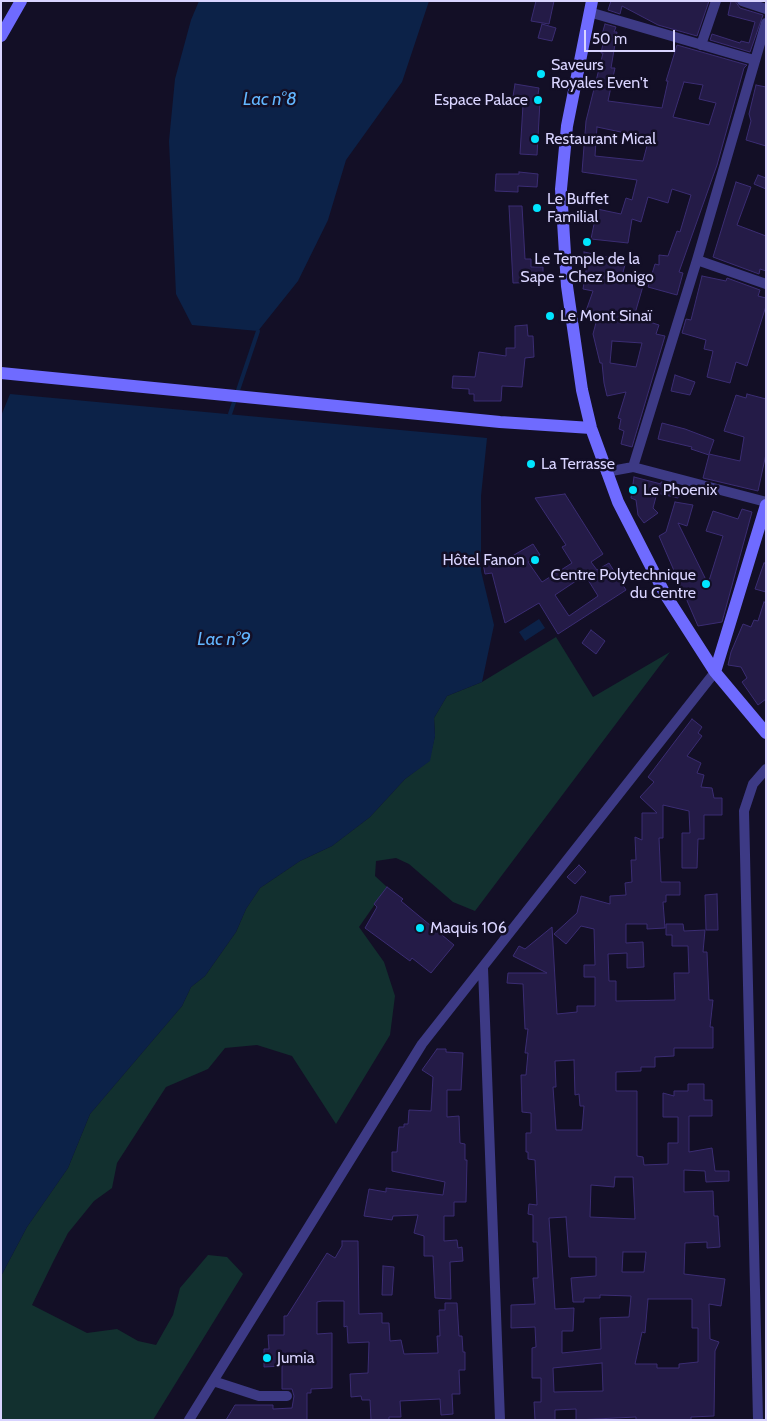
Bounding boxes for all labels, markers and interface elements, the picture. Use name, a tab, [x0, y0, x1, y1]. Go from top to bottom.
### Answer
scale bar	[587, 20, 678, 52]
text: 50 m	[592, 30, 627, 48]
place label: Saveurs Royales Even't	[551, 55, 648, 93]
marker: Saveurs Royales Even't	[535, 68, 547, 80]
water label: Lac n°8	[243, 89, 297, 111]
place label: Espace Palace	[434, 90, 528, 110]
marker: Espace Palace	[532, 94, 544, 106]
place label: Restaurant Mical	[545, 129, 656, 149]
marker: Restaurant Mical	[529, 133, 541, 145]
place label: Le Buffet Familial	[547, 189, 609, 227]
marker: Le Buffet Familial	[531, 202, 543, 214]
marker: Le Temple de la Sape - Chez Bonigo	[581, 236, 593, 248]
place label: Le Temple de la Sape - Chez Bonigo	[520, 249, 654, 287]
place label: Le Mont Sinaï	[560, 306, 652, 326]
marker: Le Mont Sinaï	[544, 310, 556, 322]
place label: La Terrasse	[541, 454, 615, 474]
marker: La Terrasse	[525, 458, 537, 470]
place label: Le Phoenix	[643, 480, 717, 500]
marker: Le Phoenix	[627, 484, 639, 496]
place label: Hôtel Fanon	[443, 550, 525, 570]
marker: Hôtel Fanon	[529, 554, 541, 566]
place label: Centre Polytechnique du Centre	[551, 565, 696, 603]
marker: Centre Polytechnique du Centre	[700, 578, 712, 590]
water label: Lac n°9	[197, 629, 251, 651]
place label: Maquis 106	[430, 918, 507, 938]
marker: Maquis 106	[414, 922, 426, 934]
place label: Jumia	[277, 1348, 314, 1368]
marker: Jumia	[261, 1352, 273, 1364]

